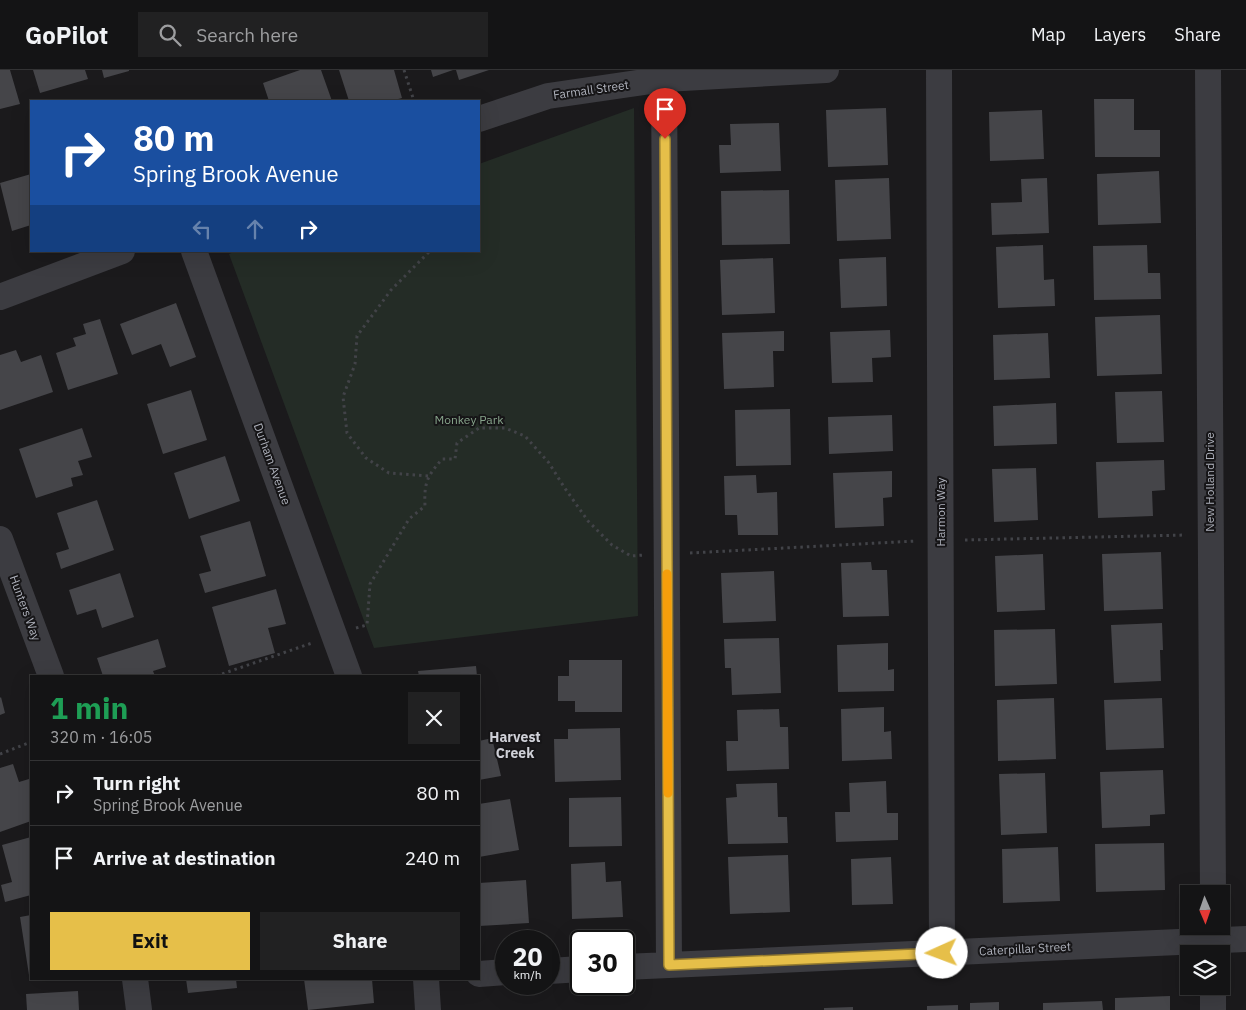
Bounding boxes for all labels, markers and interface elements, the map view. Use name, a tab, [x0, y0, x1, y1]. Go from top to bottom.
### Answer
search box	[138, 12, 488, 57]
text: GoPilot	[25, 19, 108, 51]
icon: search	[156, 21, 184, 49]
text: Search here	[196, 23, 298, 47]
text: Map	[1031, 23, 1066, 46]
text: Layers	[1094, 23, 1146, 46]
text: Share	[1174, 23, 1221, 46]
street label: Farmall Street	[552, 77, 630, 102]
pin	[644, 88, 686, 139]
icon: arrive	[651, 95, 679, 123]
text: 80 m	[133, 115, 215, 161]
icon: right	[50, 120, 115, 185]
text: Spring Brook Avenue	[133, 159, 339, 188]
icon: left	[188, 215, 216, 243]
icon: ahead	[241, 215, 269, 243]
icon: right	[294, 215, 322, 243]
park label: Monkey Park	[434, 412, 504, 427]
street label: Durham Avenue	[251, 421, 294, 507]
street label: New Holland Drive	[1202, 432, 1217, 532]
street label: Harmon Way	[933, 477, 948, 547]
street label: Hunters Way	[7, 573, 44, 643]
text: 1 min	[50, 688, 128, 727]
button: close	[408, 692, 460, 744]
text: 320 m · 16:05	[50, 727, 152, 747]
district label: Harvest Creek	[489, 728, 541, 762]
text: Turn right	[93, 771, 180, 795]
icon: right	[50, 779, 78, 807]
text: 80 m	[416, 781, 460, 805]
text: Spring Brook Avenue	[93, 795, 243, 815]
icon: arrive	[50, 844, 78, 872]
text: Arrive at destination	[93, 846, 276, 870]
text: 240 m	[405, 846, 460, 870]
north arrow	[1180, 885, 1230, 935]
map controls	[1180, 885, 1230, 995]
button: Exit	[50, 912, 250, 970]
button: Share	[260, 912, 460, 970]
position arrow	[915, 926, 967, 978]
speed limit sign: 30	[570, 930, 635, 995]
street label: Caterpillar Street	[979, 939, 1071, 958]
text: 20	[512, 940, 543, 973]
button: layers	[1180, 945, 1230, 995]
text: km/h	[513, 967, 542, 982]

